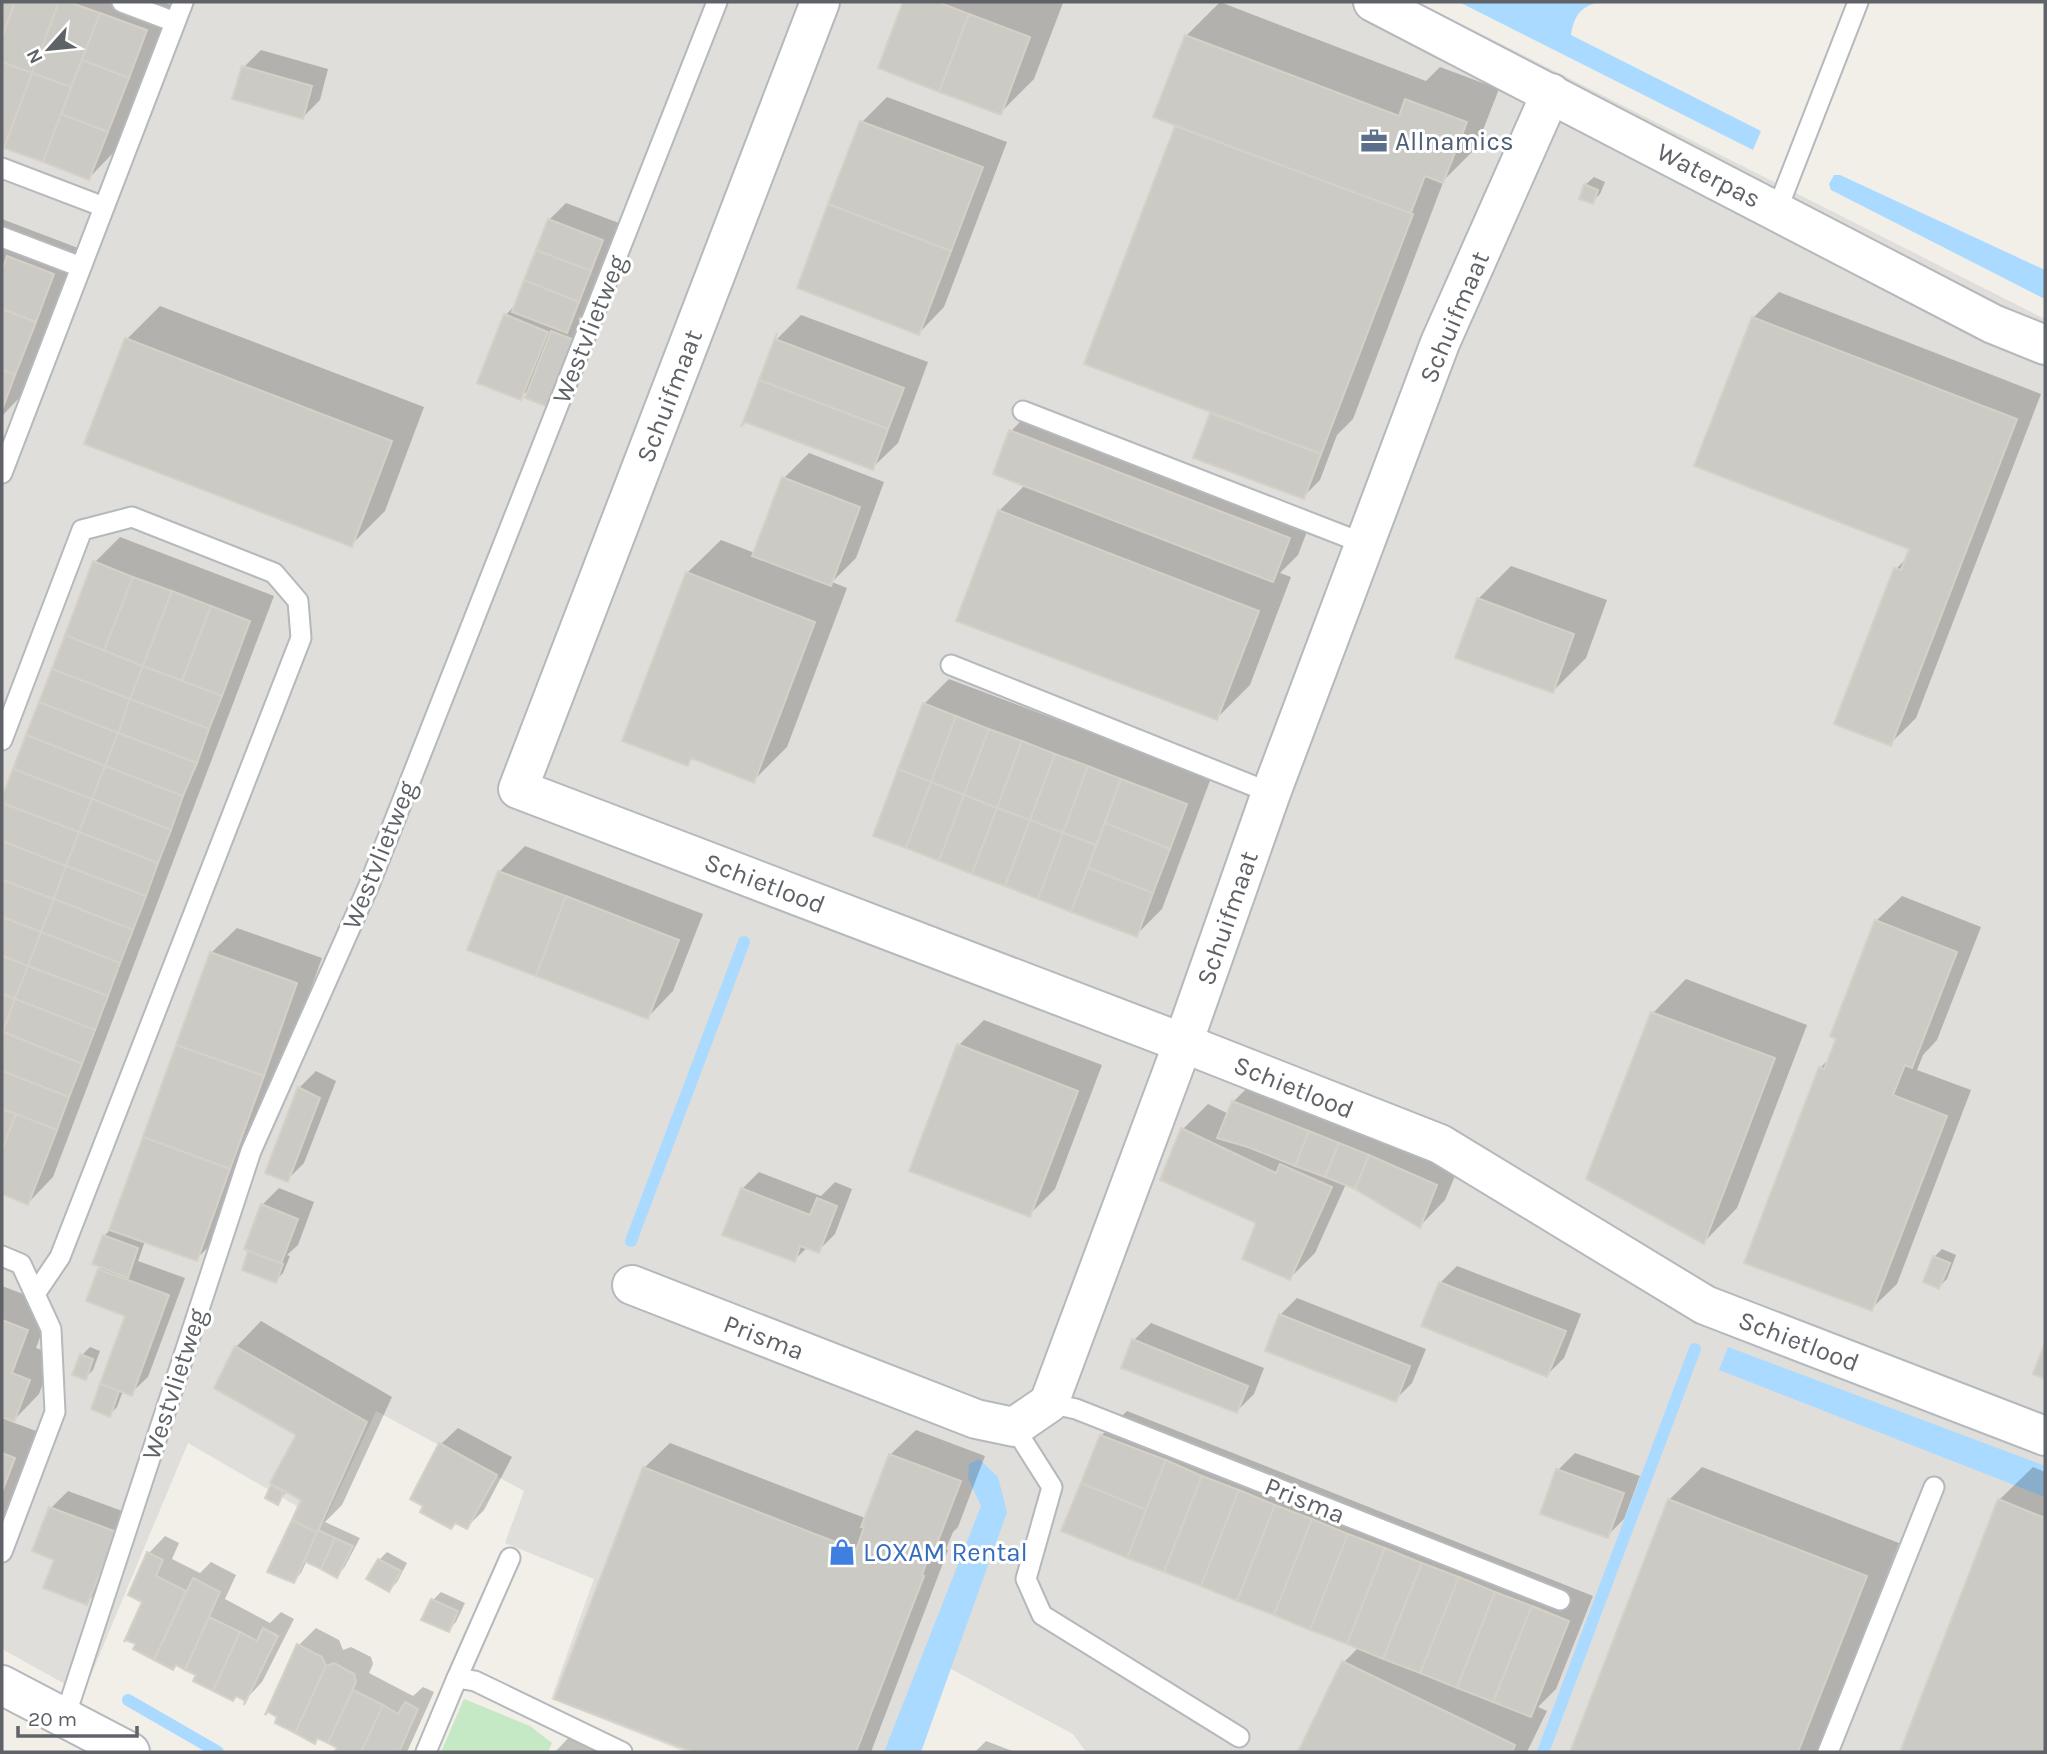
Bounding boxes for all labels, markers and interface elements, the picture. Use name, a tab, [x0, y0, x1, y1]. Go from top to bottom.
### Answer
north arrow	[14, 14, 84, 84]
text: N	[22, 45, 48, 67]
office icon: Allnamics	[1359, 126, 1389, 156]
place label: Allnamics	[1395, 126, 1514, 157]
street label: Waterpas	[1652, 136, 1766, 215]
street label: Schuifmaat	[1413, 247, 1496, 388]
street label: Westvlietweg	[546, 250, 633, 408]
street label: Schuifmaat	[630, 325, 709, 467]
street label: Westvlietweg	[336, 776, 423, 934]
street label: Schietlood	[700, 846, 830, 921]
street label: Schuifmaat	[1190, 847, 1265, 989]
street label: Schietlood	[1229, 1049, 1358, 1126]
street label: Westvlietweg	[135, 1304, 214, 1464]
street label: Schietlood	[1734, 1304, 1864, 1379]
street label: Prisma	[719, 1308, 809, 1367]
street label: Prisma	[1260, 1470, 1349, 1531]
shop icon: LOXAM Rental	[827, 1537, 857, 1567]
place label: LOXAM Rental	[863, 1537, 1028, 1568]
scale bar	[18, 1694, 136, 1738]
text: 20 m	[28, 1707, 77, 1731]

